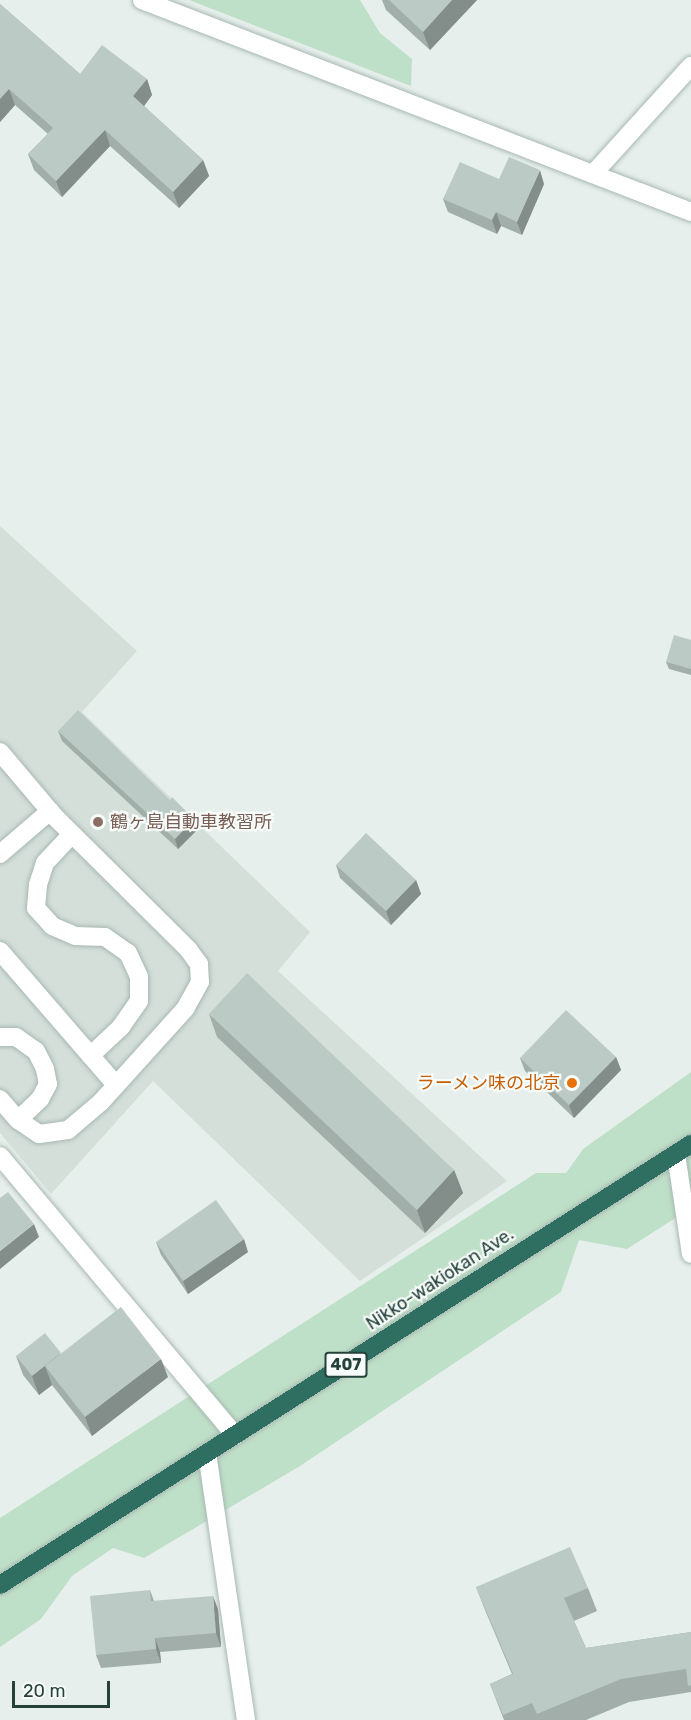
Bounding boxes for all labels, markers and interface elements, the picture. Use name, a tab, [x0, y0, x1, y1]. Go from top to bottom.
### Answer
place label: 鶴ヶ島自動車教習所	[110, 811, 272, 833]
marker: 鶴ヶ島自動車教習所	[91, 815, 105, 829]
place label: ラーメン味の北京	[416, 1072, 560, 1094]
marker: ラーメン味の北京	[565, 1076, 579, 1090]
street label: Nikko-wakiokan Ave.	[362, 1223, 518, 1335]
road number: 407	[324, 1352, 368, 1378]
scale bar	[15, 1669, 112, 1707]
text: 20 m	[23, 1680, 65, 1702]

